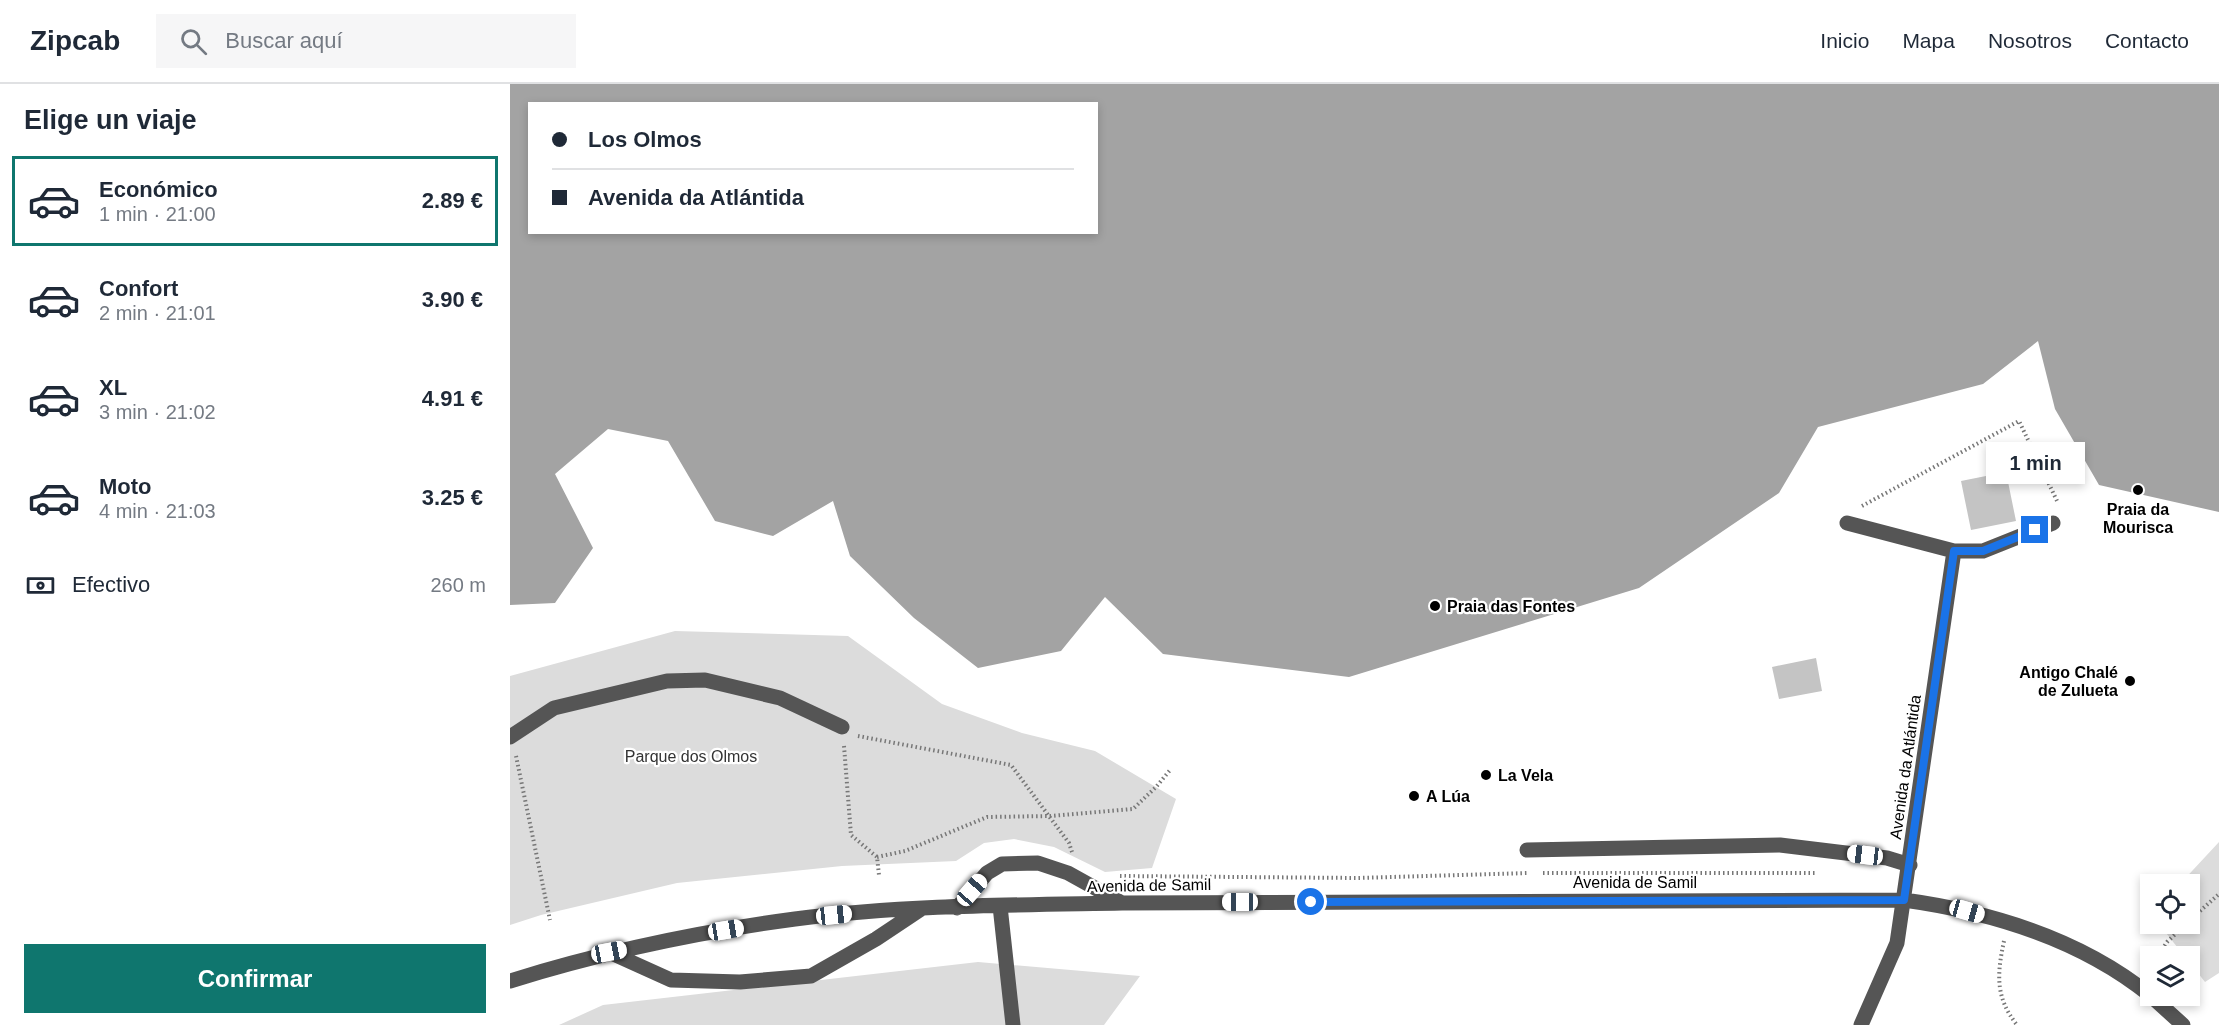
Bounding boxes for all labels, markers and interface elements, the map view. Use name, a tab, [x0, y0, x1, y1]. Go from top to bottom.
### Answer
search box	[156, 14, 576, 68]
text: Zipcab	[30, 25, 120, 56]
icon: search	[177, 25, 210, 58]
text: Buscar aquí	[225, 28, 343, 53]
text: Inicio	[1820, 29, 1869, 52]
text: Mapa	[1902, 29, 1955, 52]
text: Nosotros	[1988, 29, 2072, 52]
text: Contacto	[2105, 29, 2189, 52]
text: Elige un viaje	[24, 105, 197, 135]
text: Los Olmos	[588, 127, 702, 152]
icon: car	[27, 174, 81, 228]
text: Económico	[99, 177, 218, 202]
text: Avenida da Atlántida	[588, 185, 804, 210]
text: 2.89 €	[422, 188, 483, 213]
text: 1 min · 21:00	[99, 203, 216, 225]
icon: car	[27, 273, 81, 327]
text: Confort	[99, 276, 178, 301]
text: 3.90 €	[422, 287, 483, 312]
text: 2 min · 21:01	[99, 302, 216, 324]
icon: car	[27, 372, 81, 426]
text: XL	[99, 375, 127, 400]
text: 4.91 €	[422, 386, 483, 411]
text: 3 min · 21:02	[99, 401, 216, 423]
callout: 1 min	[1986, 443, 2084, 485]
text: 1 min	[2009, 452, 2062, 474]
icon: car	[27, 471, 81, 525]
text: Moto	[99, 474, 152, 499]
marker: Praia da Mourisca	[2131, 483, 2145, 497]
text: 3.25 €	[422, 485, 483, 510]
text: 4 min · 21:03	[99, 500, 216, 522]
place label: Praia da Mourisca	[2103, 501, 2173, 536]
route end	[2021, 516, 2048, 543]
icon: cash	[24, 569, 57, 602]
text: Efectivo	[72, 572, 150, 597]
text: 260 m	[430, 574, 486, 596]
place label: Praia das Fontes	[1447, 598, 1575, 615]
marker: Praia das Fontes	[1428, 599, 1442, 613]
place label: Antigo Chalé de Zulueta	[2019, 664, 2118, 699]
marker: Antigo Chalé de Zulueta	[2123, 674, 2137, 688]
street label: Avenida da Atlántida	[1887, 694, 1924, 840]
park label: Parque dos Olmos	[625, 748, 757, 765]
place label: La Vela	[1498, 767, 1553, 784]
marker: La Vela	[1479, 768, 1493, 782]
place label: A Lúa	[1426, 788, 1470, 805]
marker: A Lúa	[1407, 789, 1421, 803]
car	[1846, 844, 1884, 866]
car	[953, 871, 991, 909]
street label: Avenida de Samil	[1573, 874, 1697, 891]
map controls	[2140, 874, 2200, 1006]
button: locate	[2140, 874, 2200, 934]
street label: Avenida de Samil	[1087, 876, 1211, 895]
route start	[1297, 888, 1324, 915]
car	[1222, 893, 1258, 911]
car	[1947, 897, 1987, 925]
car	[815, 904, 853, 926]
car	[707, 918, 745, 942]
car	[590, 940, 628, 964]
button: Confirmar	[24, 944, 486, 1013]
button: layers	[2140, 946, 2200, 1006]

